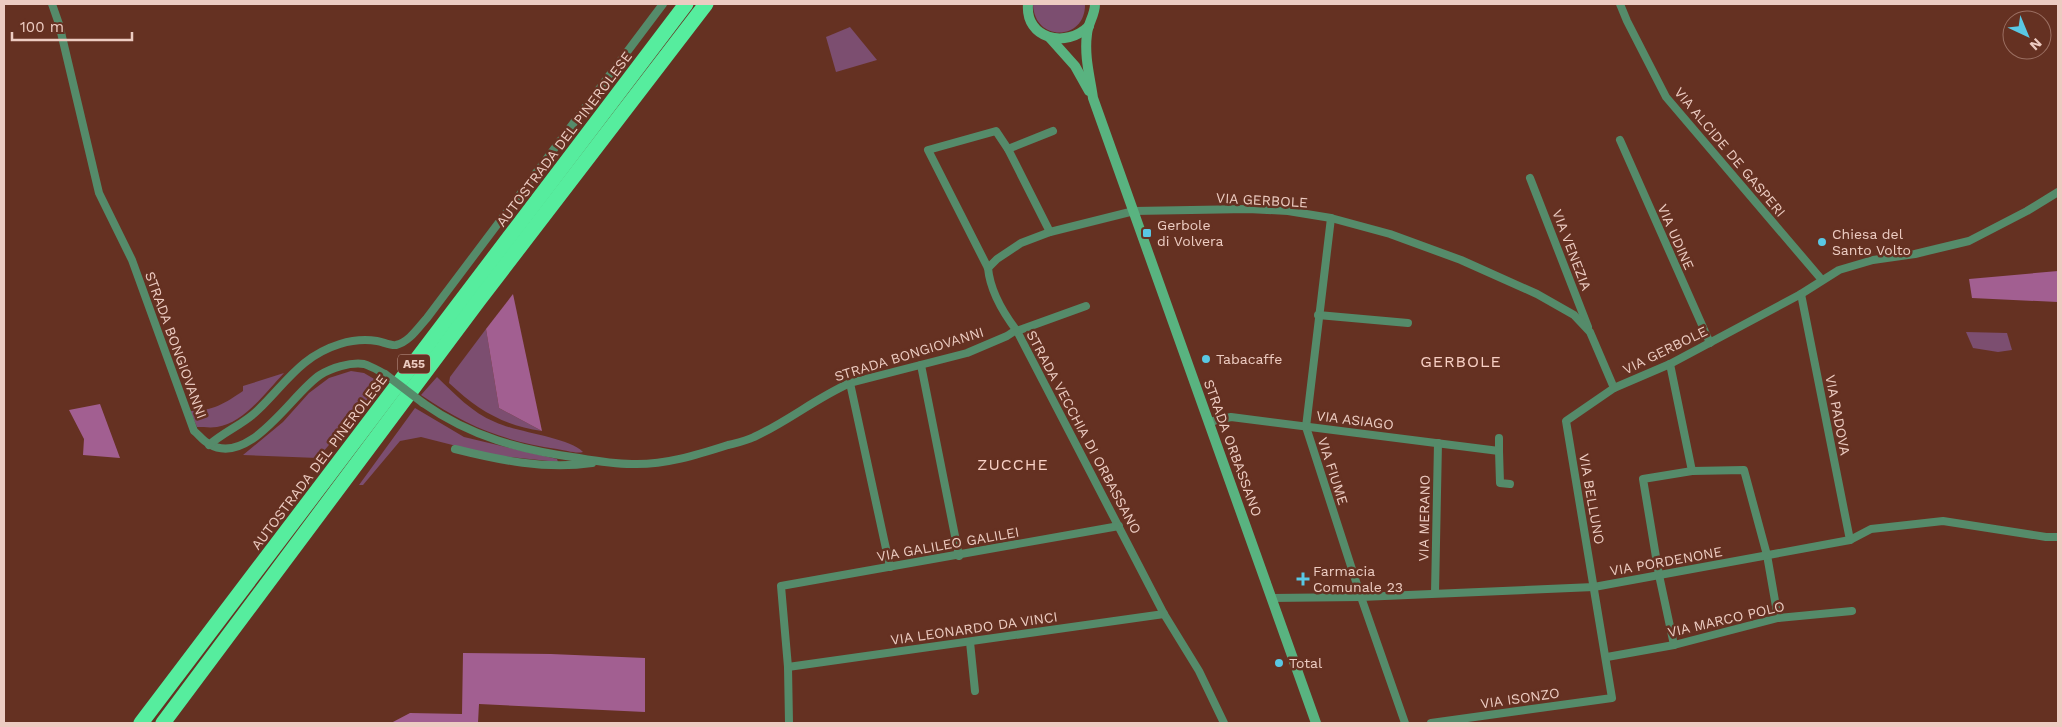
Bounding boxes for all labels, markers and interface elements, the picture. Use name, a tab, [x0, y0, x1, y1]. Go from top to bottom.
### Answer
scale bar	[12, 10, 132, 42]
north arrow	[2002, 10, 2052, 60]
text: 100 m	[20, 18, 64, 36]
text: N	[2027, 35, 2045, 54]
street label: AUTOSTRADA DEL PINEROLESE	[493, 48, 635, 230]
street label: VIA ALCIDE DE GASPERI	[1671, 84, 1789, 220]
street label: VIA GERBOLE	[1216, 190, 1308, 210]
street label: VIA UDINE	[1654, 202, 1698, 272]
street label: VIA VENEZIA	[1549, 207, 1595, 293]
place label: Gerbole di Volvera	[1157, 217, 1224, 249]
place label: Chiesa del Santo Volto	[1832, 226, 1911, 258]
marker: Gerbole di Volvera	[1141, 227, 1153, 239]
marker: Chiesa del Santo Volto	[1816, 236, 1828, 248]
street label: STRADA BONGIOVANNI	[142, 269, 210, 421]
street label: VIA GERBOLE	[1620, 323, 1710, 377]
street label: STRADA BONGIOVANNI	[832, 324, 986, 384]
street label: STRADA VECCHIA DI ORBASSANO	[1023, 328, 1145, 536]
place label: Tabacaffe	[1216, 351, 1282, 367]
district label: GERBOLE	[1420, 352, 1502, 371]
marker: Tabacaffe	[1200, 353, 1212, 365]
road number: A55	[398, 354, 430, 374]
street label: AUTOSTRADA DEL PINEROLESE	[248, 371, 390, 553]
street label: VIA PADOVA	[1822, 373, 1854, 457]
street label: STRADA ORBASSANO	[1201, 377, 1265, 519]
street label: VIA ASIAGO	[1315, 407, 1395, 433]
street label: VIA FIUME	[1315, 435, 1351, 507]
street label: VIA BELLUNO	[1576, 452, 1608, 546]
district label: ZUCCHE	[977, 455, 1049, 474]
street label: VIA MERANO	[1415, 474, 1433, 562]
street label: VIA GALILEO GALILEI	[876, 524, 1020, 564]
street label: VIA PORDENONE	[1608, 543, 1724, 579]
place label: Farmacia Comunale 23	[1313, 563, 1403, 595]
marker: Farmacia Comunale 23	[1297, 573, 1309, 585]
street label: VIA MARCO POLO	[1666, 598, 1786, 640]
street label: VIA LEONARDO DA VINCI	[890, 608, 1058, 648]
place label: Total	[1289, 655, 1323, 671]
marker: Total	[1273, 657, 1285, 669]
street label: VIA ISONZO	[1479, 685, 1561, 711]

